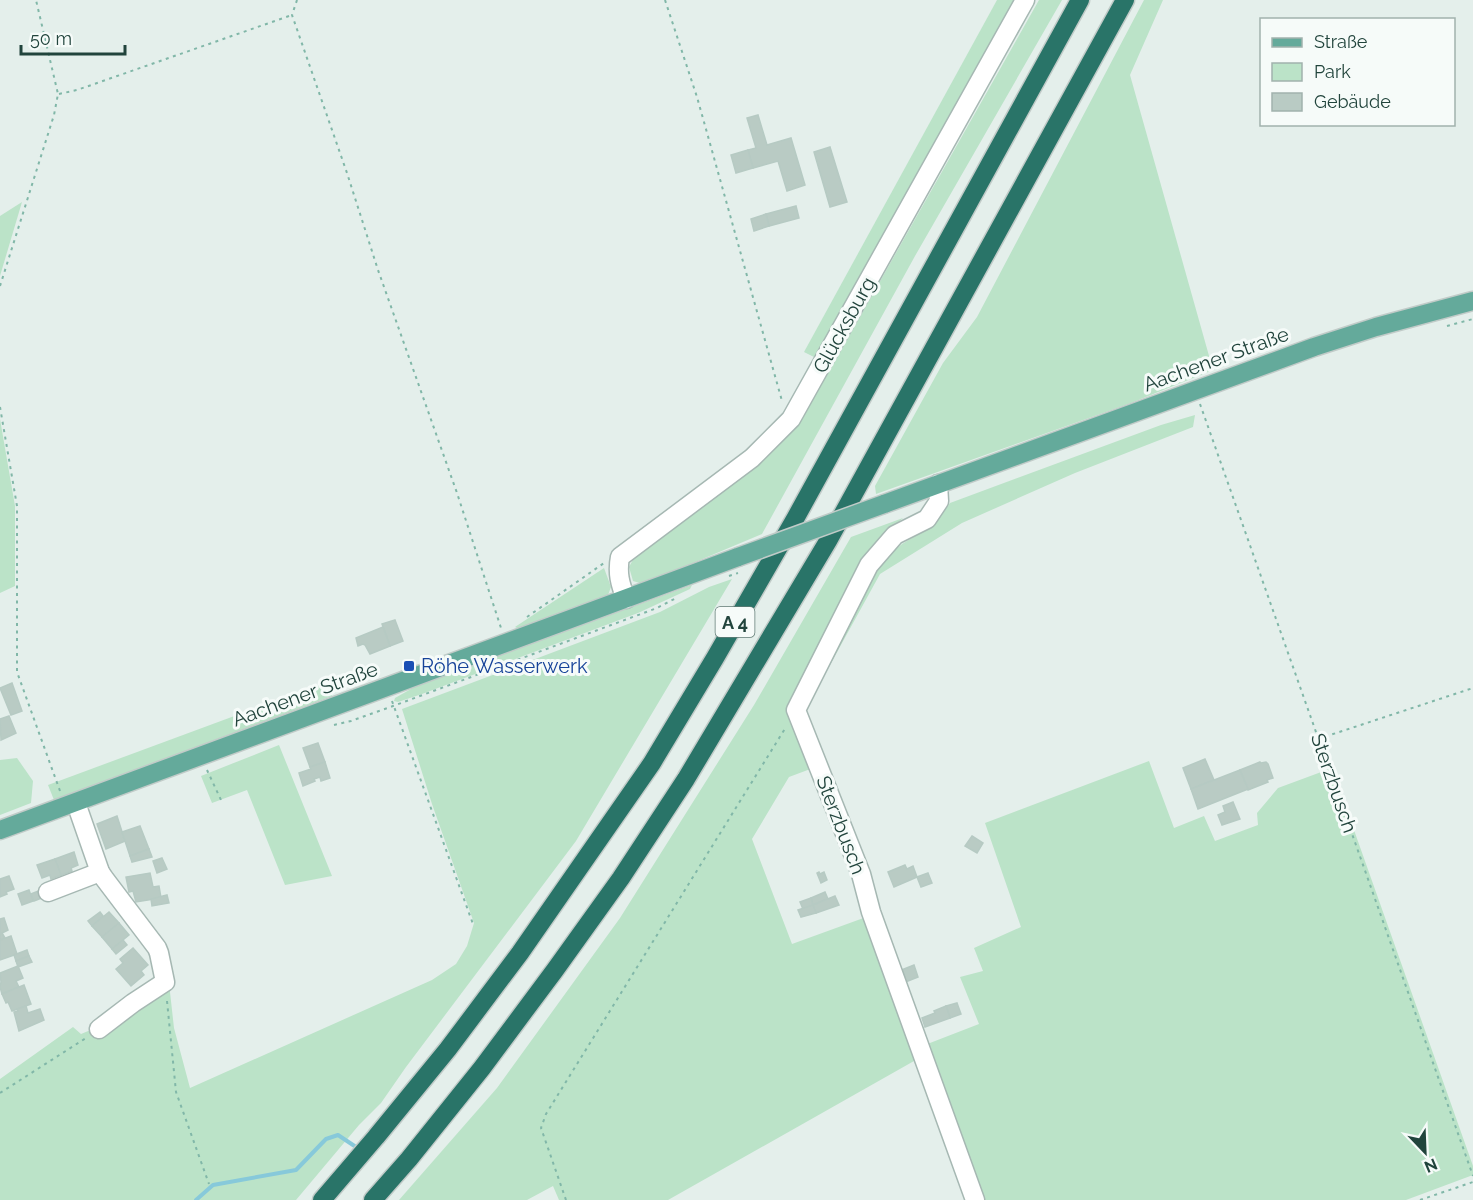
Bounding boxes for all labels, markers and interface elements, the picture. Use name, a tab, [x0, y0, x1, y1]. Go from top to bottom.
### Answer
scale bar	[21, 18, 124, 56]
legend	[1260, 18, 1455, 126]
text: 50 m	[30, 28, 72, 49]
text: Straße	[1314, 31, 1368, 52]
text: Park	[1314, 61, 1351, 82]
text: Gebäude	[1314, 91, 1391, 112]
street label: Glücksburg	[808, 273, 880, 377]
street label: Aachener Straße	[1140, 321, 1292, 396]
road number: A 4	[716, 607, 754, 637]
place label: Röhe Wasserwerk	[421, 654, 588, 678]
street label: Aachener Straße	[229, 656, 381, 731]
marker: Röhe Wasserwerk	[402, 659, 416, 673]
street label: Sterzbusch	[1306, 730, 1362, 836]
street label: Sterzbusch	[811, 772, 871, 878]
north arrow	[1395, 1122, 1455, 1182]
text: N	[1421, 1154, 1440, 1176]

